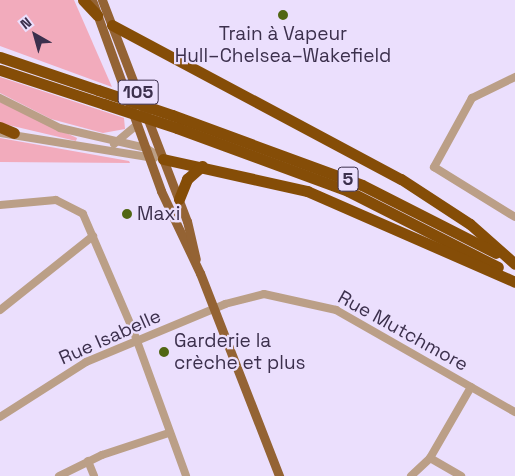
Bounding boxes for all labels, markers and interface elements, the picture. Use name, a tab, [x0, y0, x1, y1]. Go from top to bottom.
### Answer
marker: Train à Vapeur Hull–Chelsea–Wakefield	[277, 9, 289, 21]
north arrow	[10, 10, 60, 60]
text: N	[17, 13, 35, 33]
place label: Train à Vapeur Hull–Chelsea–Wakefield	[175, 23, 391, 67]
road number: 105	[117, 76, 159, 108]
road number: 5	[337, 163, 359, 194]
place label: Maxi	[137, 203, 180, 225]
marker: Maxi	[121, 208, 133, 220]
street label: Rue Mutchmore	[334, 286, 472, 376]
street label: Rue Isabelle	[55, 304, 165, 370]
place label: Garderie la crèche et plus	[174, 330, 306, 374]
marker: Garderie la crèche et plus	[158, 346, 170, 358]

